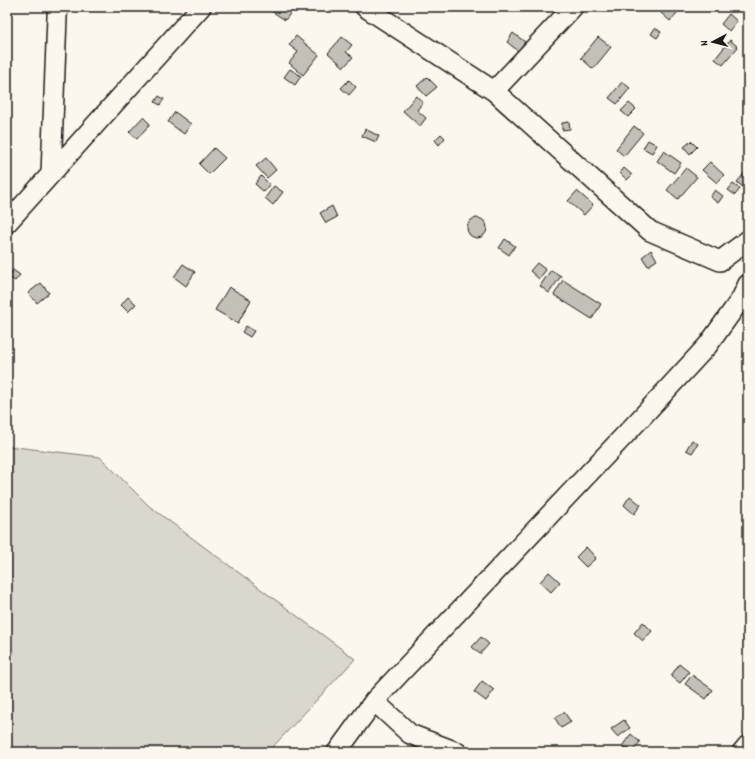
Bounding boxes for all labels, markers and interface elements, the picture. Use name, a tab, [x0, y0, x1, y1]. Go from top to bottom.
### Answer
north arrow	[693, 22, 733, 62]
text: N	[697, 39, 713, 47]

